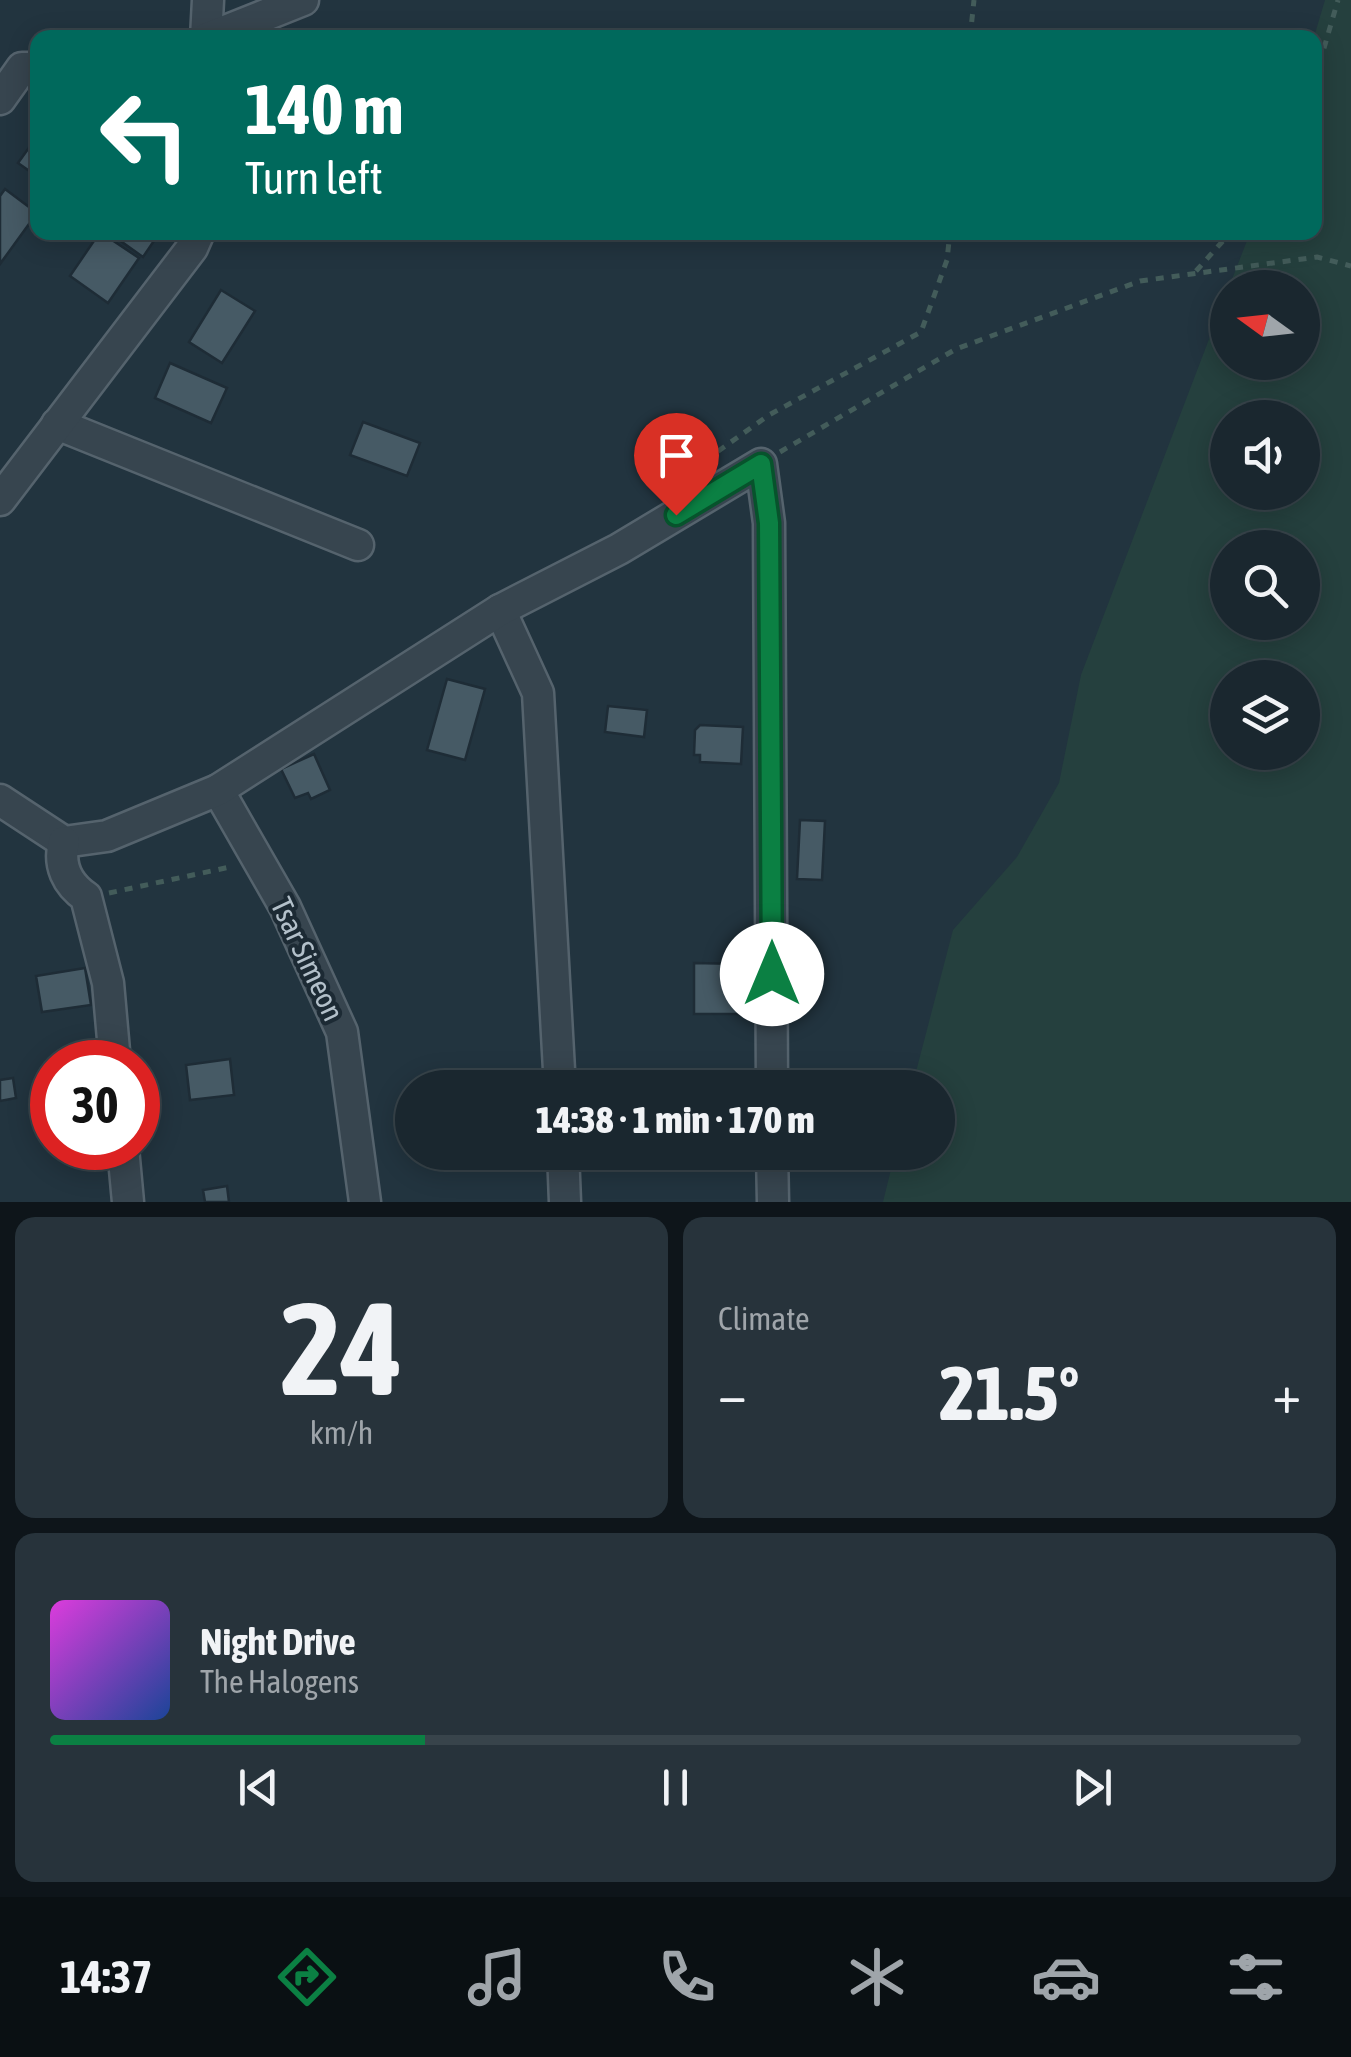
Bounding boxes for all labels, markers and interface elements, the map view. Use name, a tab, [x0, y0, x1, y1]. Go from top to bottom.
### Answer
text: 140 m	[245, 69, 404, 149]
icon: left	[80, 70, 210, 200]
text: Turn left	[245, 152, 383, 204]
north arrow	[1210, 270, 1320, 380]
map controls	[1210, 270, 1320, 770]
button: sound	[1210, 400, 1320, 510]
pin	[634, 413, 719, 516]
icon: arrive	[649, 428, 704, 483]
button: search	[1210, 530, 1320, 640]
button: layers	[1210, 660, 1320, 770]
street label: Tsar Simeon	[265, 892, 351, 1026]
position arrow	[720, 922, 824, 1026]
speed limit sign: 30	[30, 1040, 160, 1170]
text: 14:38 · 1 min · 170 m	[535, 1098, 815, 1141]
text: 24	[280, 1274, 403, 1423]
text: Climate	[718, 1300, 810, 1337]
text: 21.5°	[940, 1350, 1079, 1436]
text: −	[718, 1362, 747, 1425]
text: +	[1272, 1362, 1301, 1425]
text: km/h	[310, 1414, 373, 1451]
text: Night Drive	[200, 1620, 356, 1663]
text: The Halogens	[200, 1663, 359, 1700]
icon: previous	[231, 1760, 286, 1815]
icon: pause	[648, 1760, 703, 1815]
icon: next	[1065, 1760, 1120, 1815]
icon: directions	[272, 1942, 342, 2012]
icon: music	[462, 1942, 532, 2012]
icon: phone	[652, 1942, 722, 2012]
icon: climate	[842, 1942, 912, 2012]
icon: car	[1031, 1942, 1101, 2012]
icon: filters	[1221, 1942, 1291, 2012]
text: 14:37	[60, 1951, 153, 2003]

